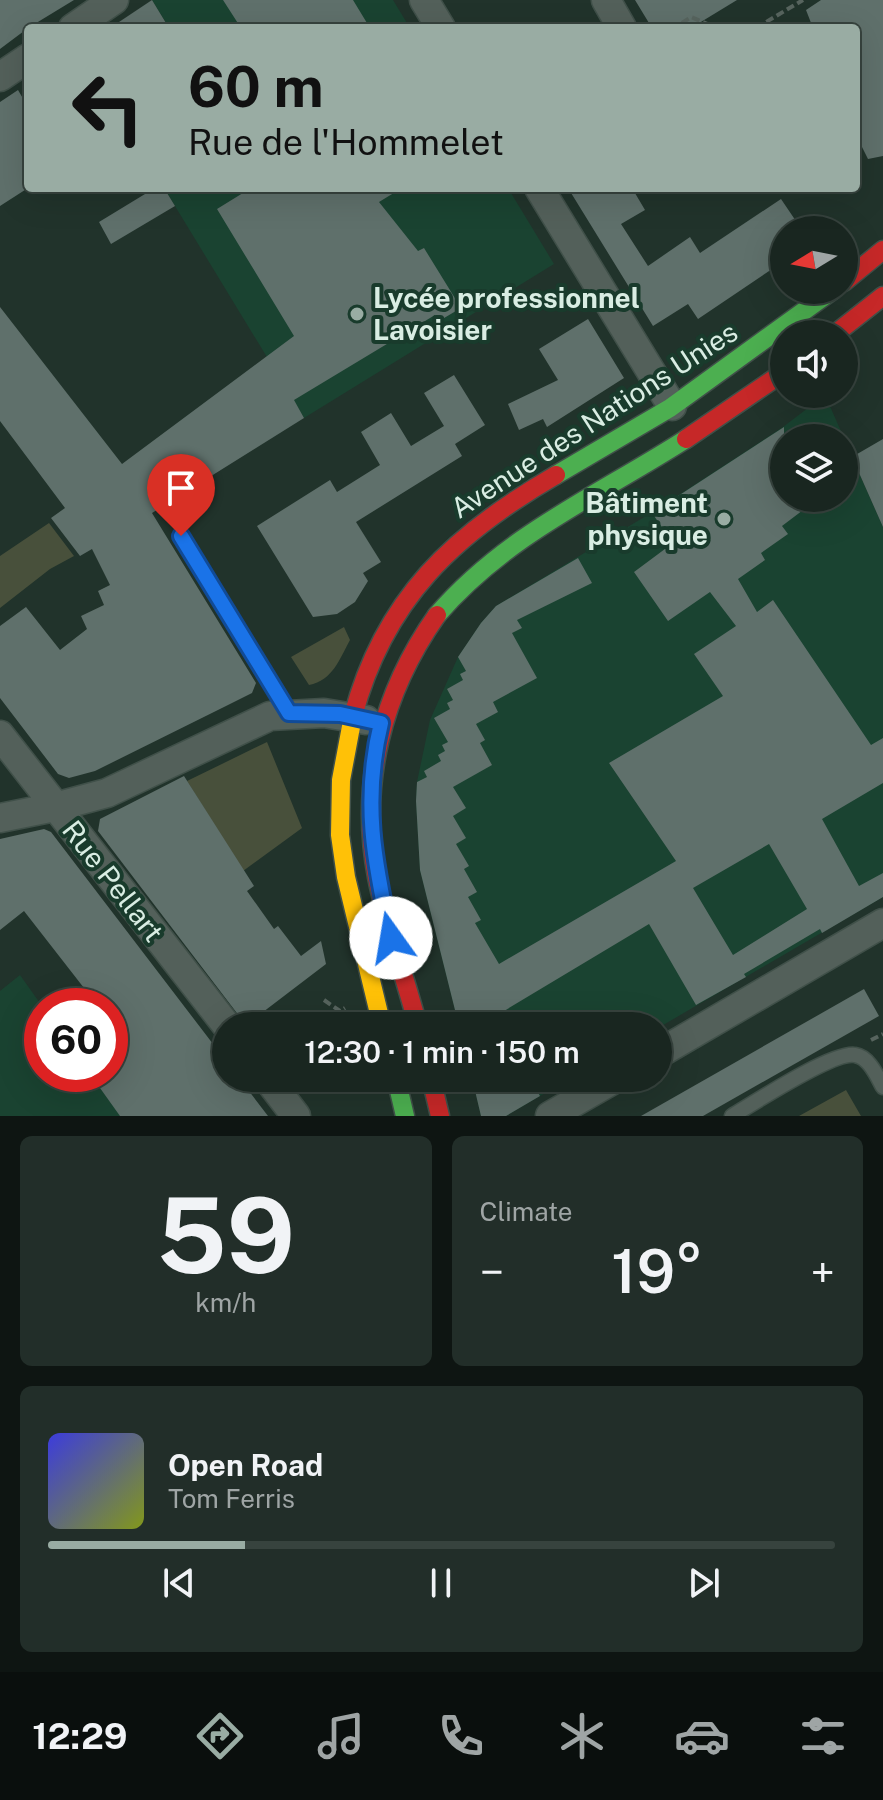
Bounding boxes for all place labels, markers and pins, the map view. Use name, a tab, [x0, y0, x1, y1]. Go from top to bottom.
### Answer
place label: Lycée professionnel Lavoisier	[373, 281, 640, 346]
marker: Lycée professionnel Lavoisier	[348, 305, 366, 323]
pin	[147, 454, 215, 536]
place label: Bâtiment physique	[585, 486, 708, 551]
marker: Bâtiment physique	[715, 510, 733, 528]

